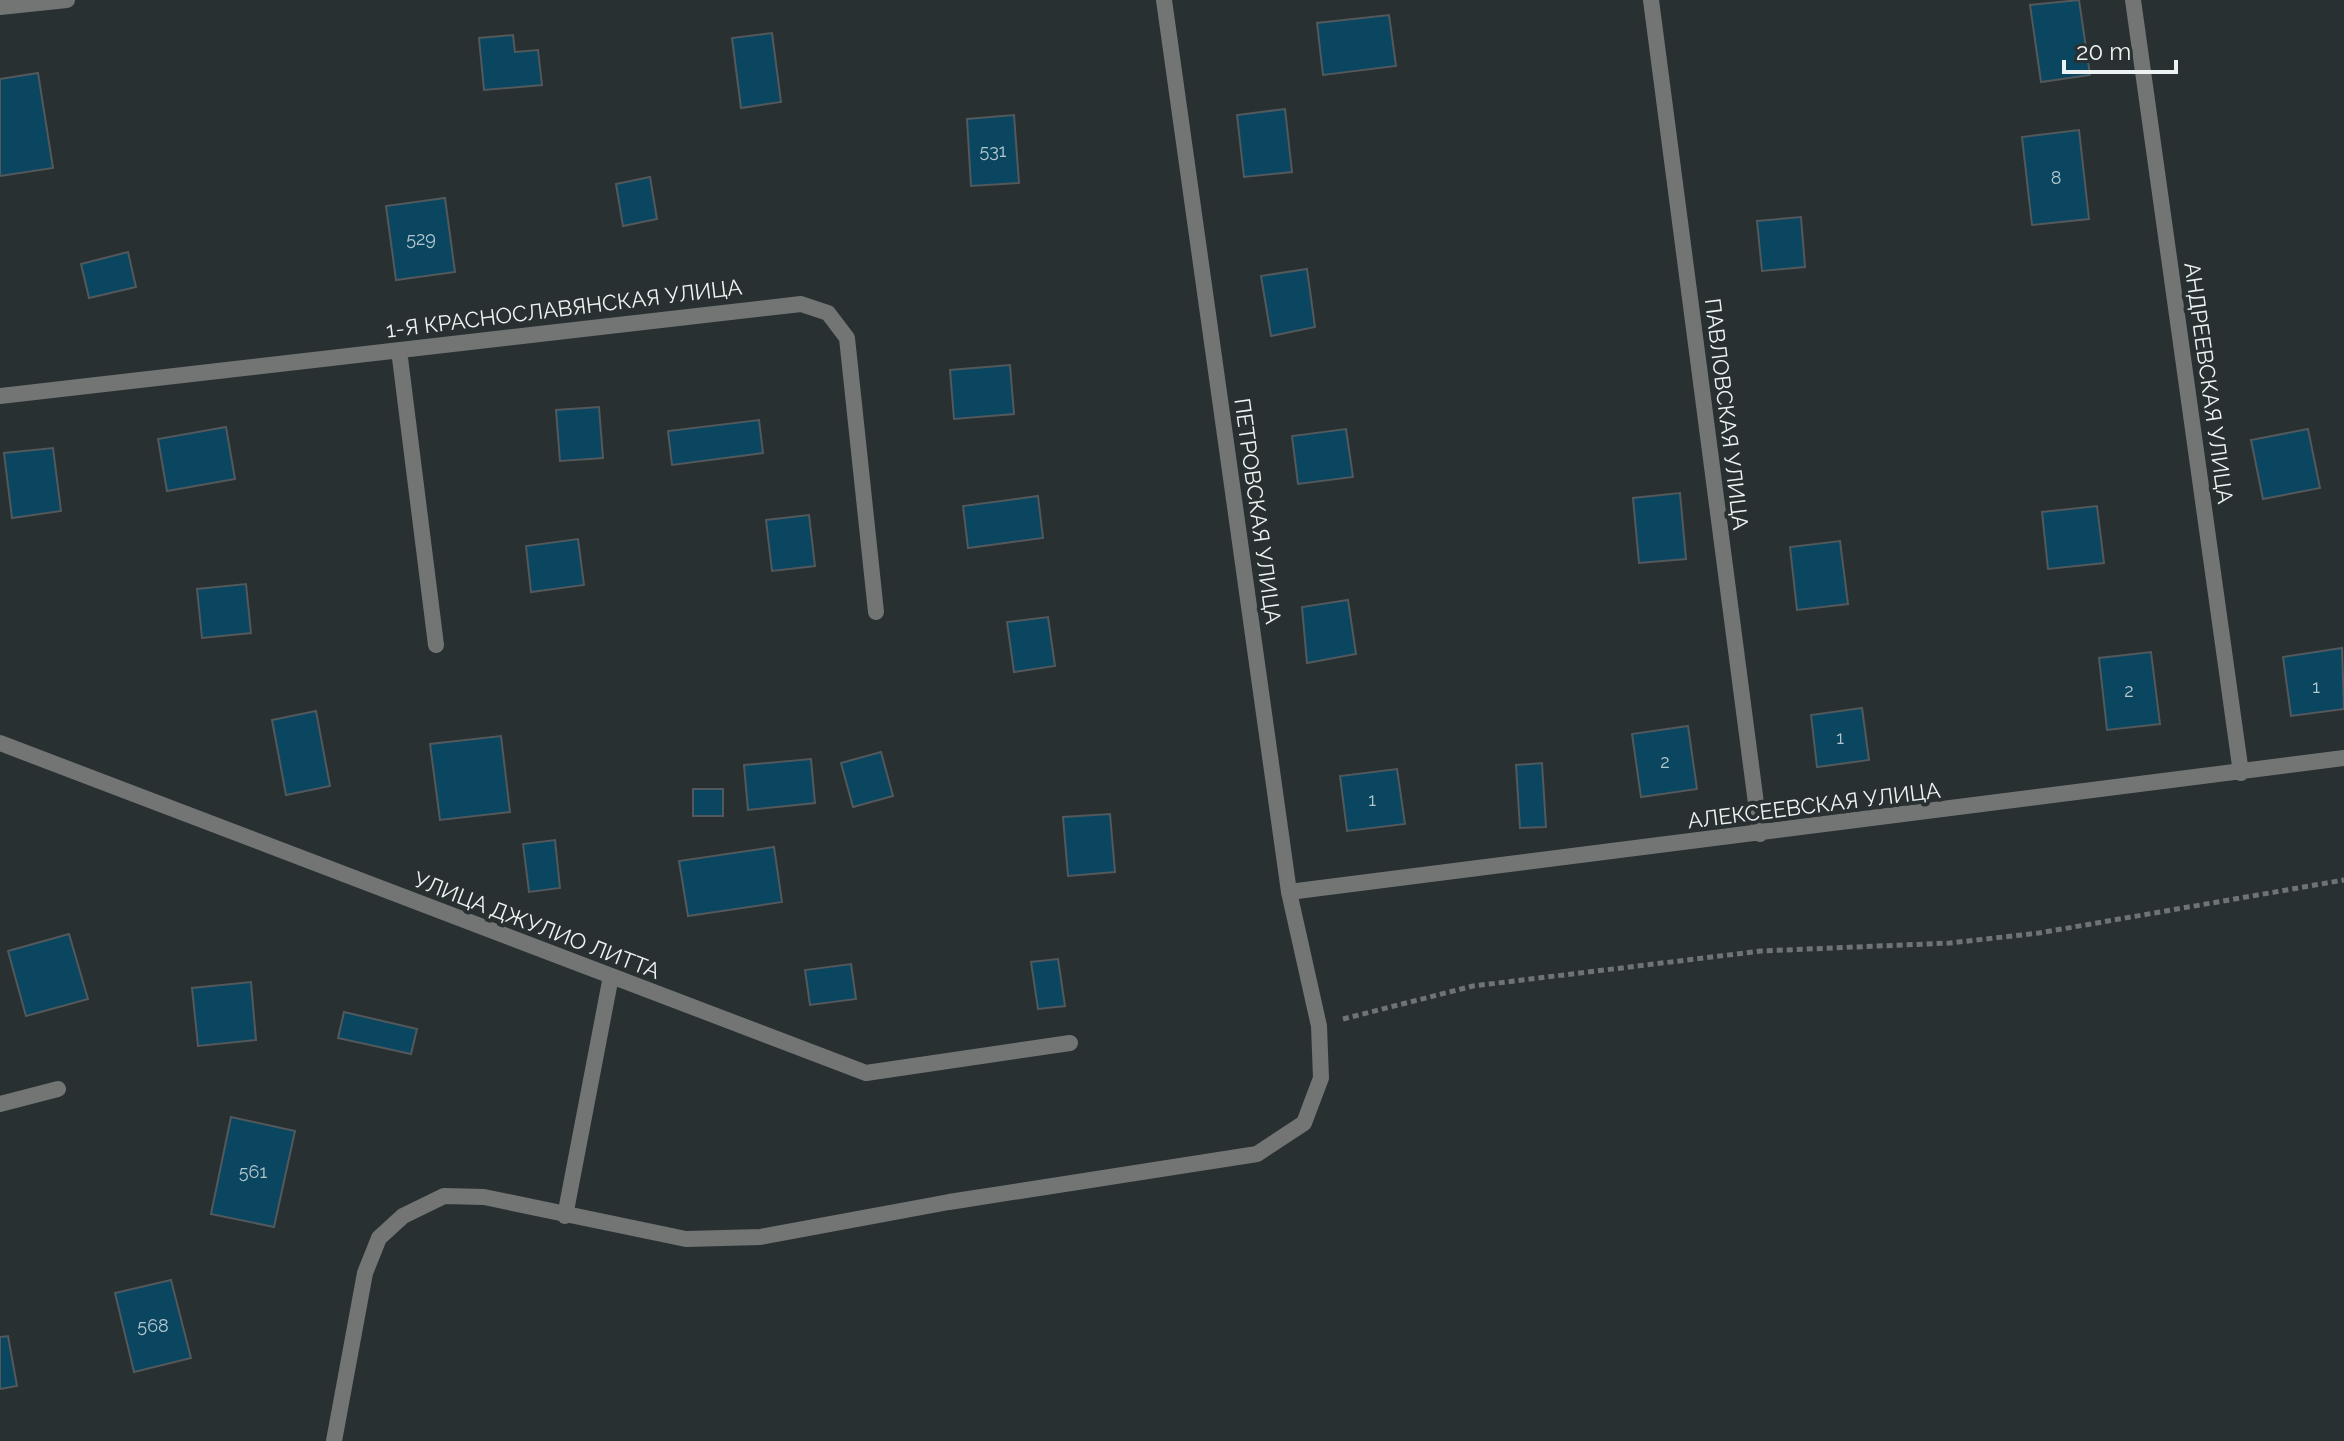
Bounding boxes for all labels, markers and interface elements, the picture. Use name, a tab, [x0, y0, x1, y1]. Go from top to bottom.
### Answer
scale bar	[2064, 24, 2176, 74]
text: 20 m	[2076, 37, 2131, 66]
house number: 531	[979, 140, 1007, 161]
house number: 8	[2051, 167, 2061, 188]
house number: 529	[406, 228, 436, 249]
street label: АНДРЕЕВСКАЯ УЛИЦА	[2179, 261, 2239, 506]
street label: 1-Я КРАСНОСЛАВЯНСКАЯ УЛИЦА	[385, 273, 744, 343]
street label: ПАВЛОВСКАЯ УЛИЦА	[1700, 297, 1754, 531]
street label: ПЕТРОВСКАЯ УЛИЦА	[1229, 396, 1287, 626]
house number: 1	[2312, 676, 2320, 697]
house number: 2	[2124, 680, 2134, 701]
house number: 1	[1836, 727, 1844, 748]
house number: 2	[1660, 751, 1670, 772]
street label: АЛЕКСЕЕВСКАЯ УЛИЦА	[1686, 777, 1942, 833]
house number: 1	[1368, 789, 1376, 810]
street label: УЛИЦА ДЖУЛИО ЛИТТА	[410, 866, 664, 984]
house number: 561	[239, 1161, 267, 1182]
house number: 568	[137, 1315, 169, 1336]

